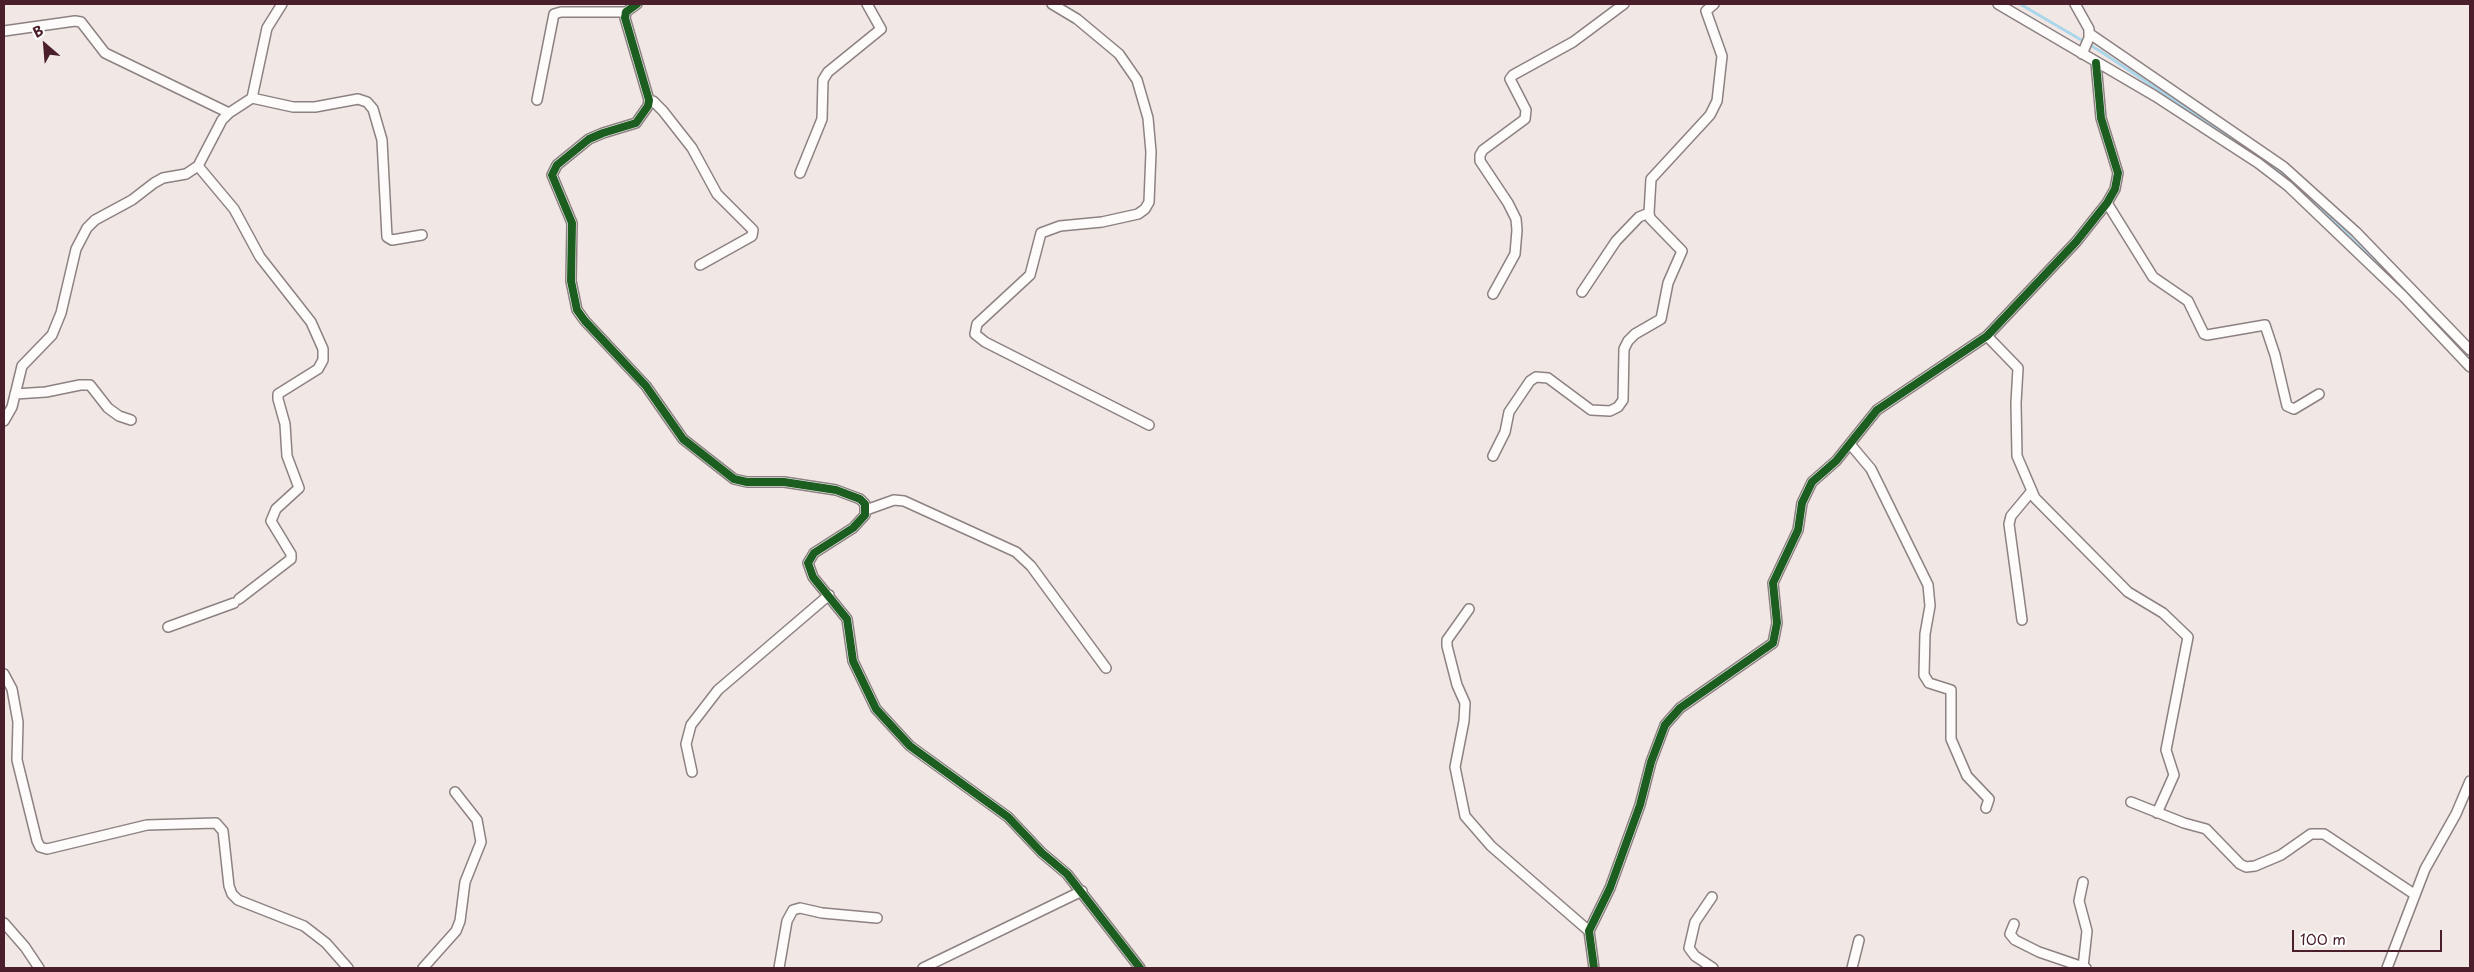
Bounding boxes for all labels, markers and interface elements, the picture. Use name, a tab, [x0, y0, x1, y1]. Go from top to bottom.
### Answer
north arrow	[20, 20, 70, 70]
text: B	[29, 20, 47, 43]
scale bar	[2294, 920, 2444, 952]
text: 100 m	[2300, 927, 2346, 950]

